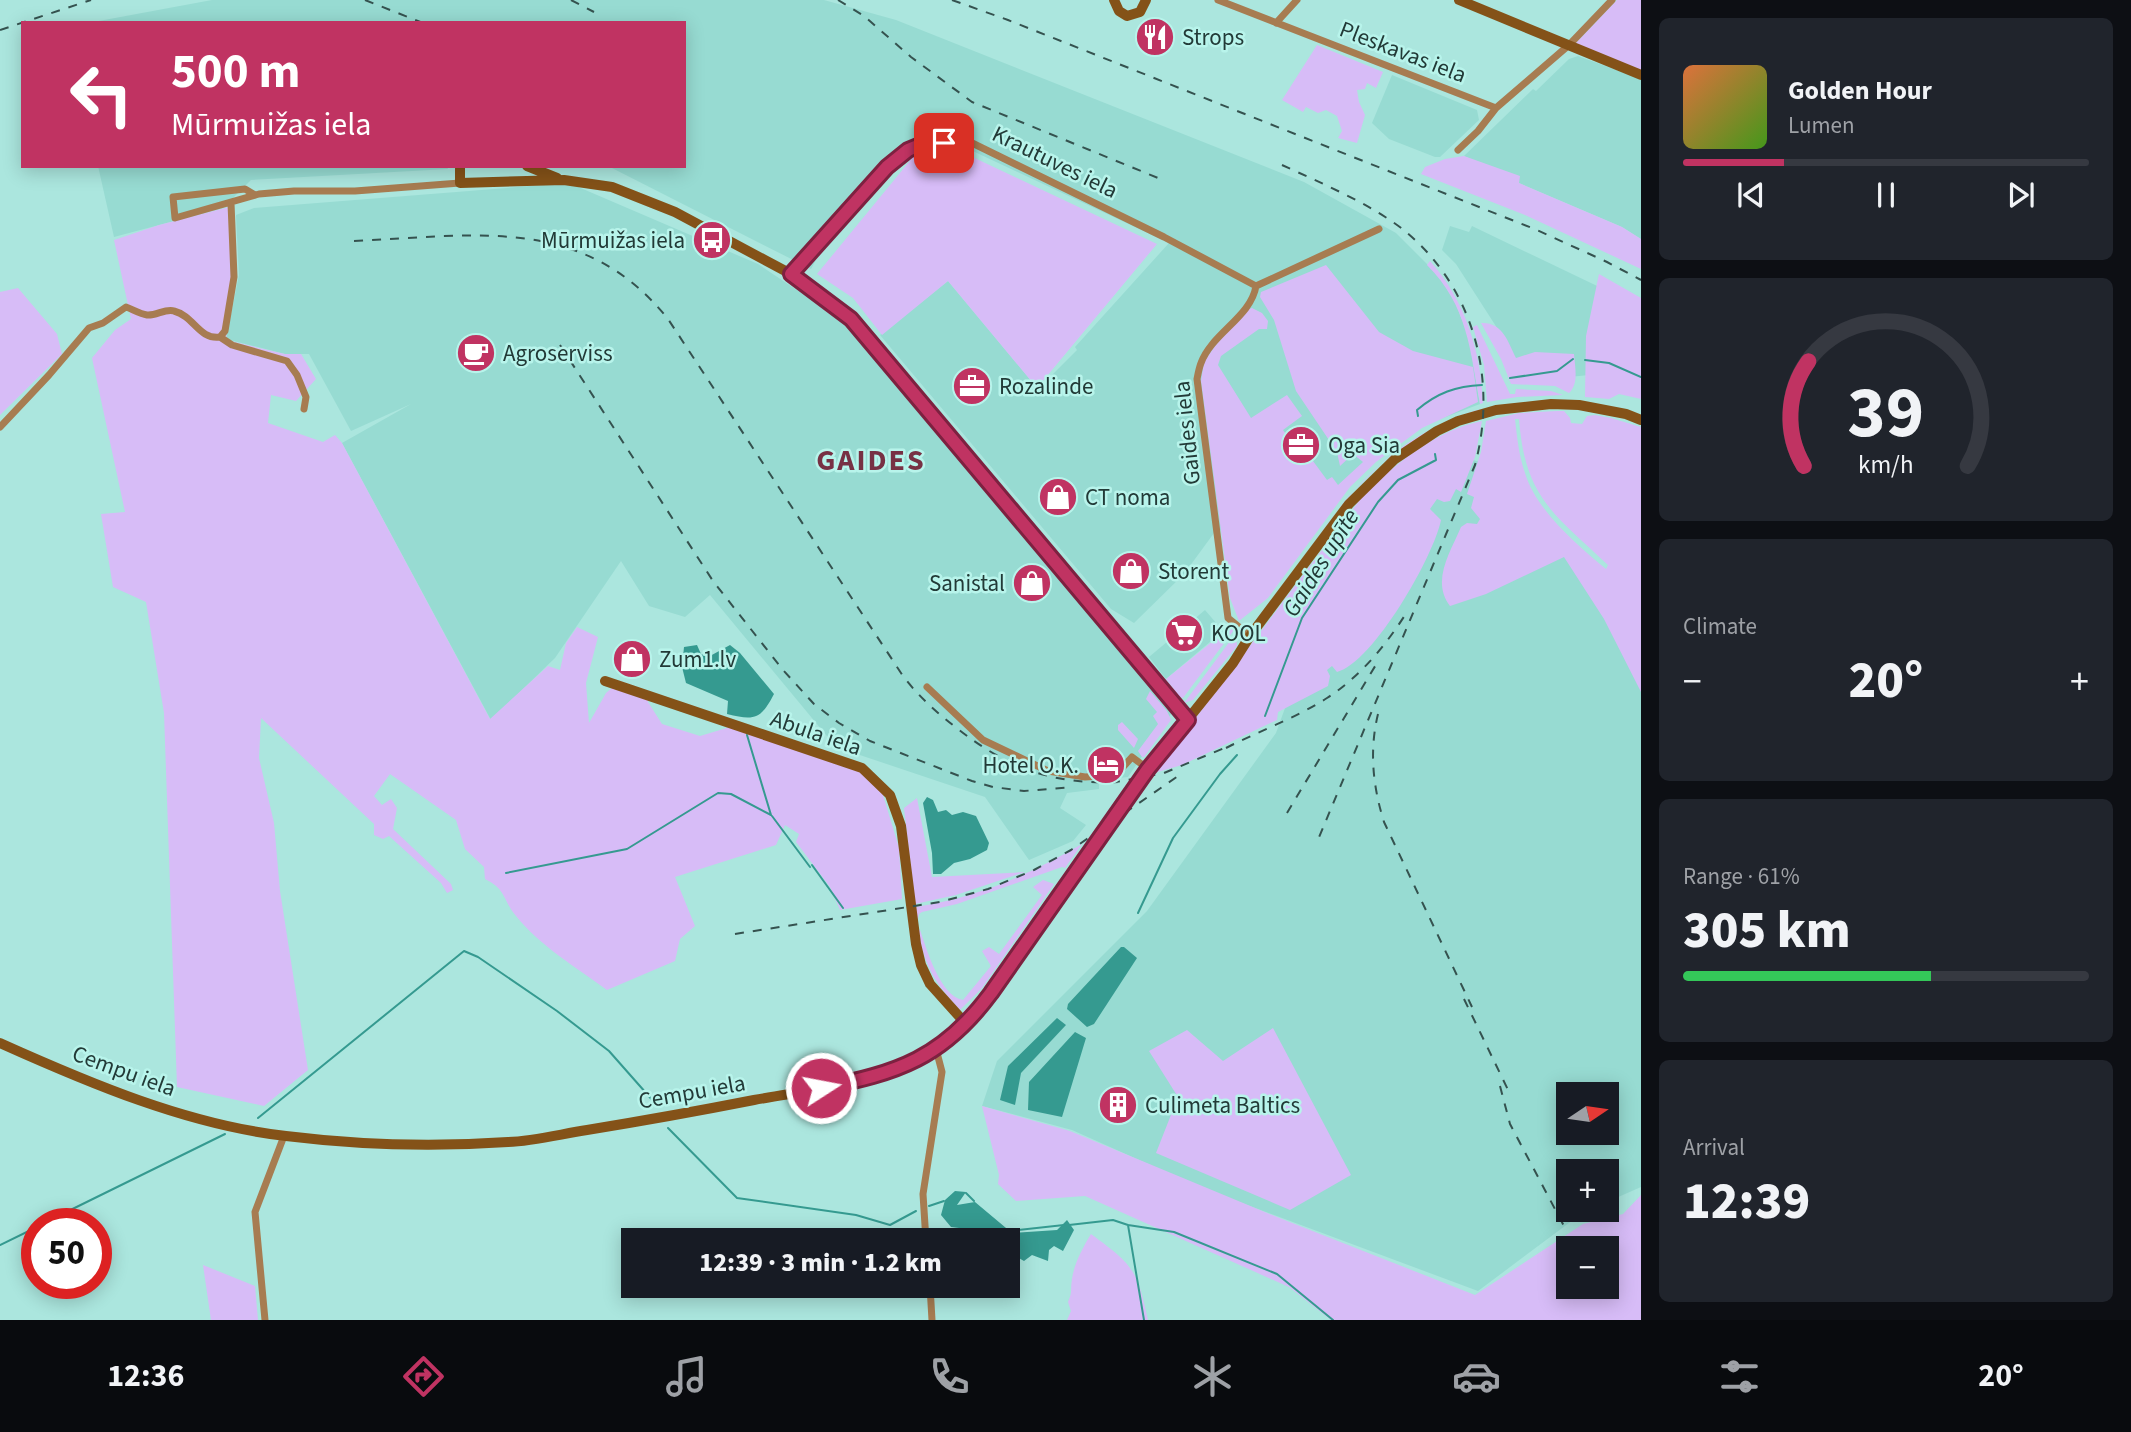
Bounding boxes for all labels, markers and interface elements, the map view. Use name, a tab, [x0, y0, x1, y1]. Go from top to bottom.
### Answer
street label: Pleskavas iela	[1335, 13, 1471, 91]
restaurant icon: Strops	[1134, 16, 1176, 58]
place label: Strops	[1182, 21, 1244, 54]
text: 500 m	[171, 37, 300, 107]
icon: left	[56, 49, 147, 140]
text: Golden Hour	[1788, 72, 1932, 109]
text: Mūrmuižas iela	[171, 102, 371, 148]
text: Lumen	[1788, 109, 1855, 142]
pin	[914, 113, 974, 173]
street label: Krautuves iela	[987, 117, 1123, 207]
icon: arrive	[925, 124, 963, 162]
icon: previous	[1732, 176, 1770, 214]
icon: pause	[1867, 176, 1905, 214]
icon: next	[2002, 176, 2040, 214]
bus stop icon: Mūrmuižas iela	[691, 219, 733, 261]
place label: Mūrmuižas iela	[541, 224, 685, 257]
cafe icon: Agroserviss	[455, 332, 497, 374]
place label: Agroserviss	[503, 337, 613, 370]
text: 39	[1848, 361, 1924, 465]
office icon: Rozalinde	[951, 365, 993, 407]
place label: Rozalinde	[999, 370, 1093, 403]
street label: Gaides iela	[1165, 379, 1209, 487]
office icon: Oga Sia	[1280, 424, 1322, 466]
place label: Oga Sia	[1328, 429, 1400, 462]
district label: GAIDES	[816, 439, 926, 482]
text: km/h	[1858, 446, 1914, 482]
shop icon: CT noma	[1037, 476, 1079, 518]
place label: CT noma	[1085, 481, 1170, 514]
water label: Gaides upīte	[1274, 502, 1368, 624]
shop icon: Storent	[1110, 550, 1152, 592]
place label: Storent	[1158, 555, 1229, 588]
shop icon: Sanistal	[1011, 562, 1053, 604]
place label: Sanistal	[929, 567, 1005, 600]
text: Climate	[1683, 610, 1757, 643]
supermarket icon: KOOL	[1163, 612, 1205, 654]
place label: KOOL	[1211, 617, 1266, 650]
shop icon: Zum1.lv	[611, 638, 653, 680]
place label: Zum1.lv	[659, 643, 736, 676]
text: 20°	[1849, 644, 1923, 718]
text: −	[1683, 655, 1702, 709]
text: +	[2070, 655, 2089, 709]
street label: Abula iela	[766, 702, 866, 764]
hotel icon: Hotel O.K.	[1085, 744, 1127, 786]
place label: Hotel O.K.	[983, 749, 1079, 782]
text: Range · 61%	[1683, 860, 1800, 893]
text: 305 km	[1683, 894, 1851, 968]
street label: Cempu iela	[68, 1037, 180, 1105]
position arrow	[784, 1051, 858, 1125]
street label: Cempu iela	[636, 1066, 748, 1118]
north arrow	[1556, 1082, 1619, 1144]
map controls	[1556, 1082, 1619, 1299]
building icon: Culimeta Baltics	[1097, 1084, 1139, 1126]
place label: Culimeta Baltics	[1145, 1089, 1300, 1122]
text: Arrival	[1683, 1131, 1745, 1164]
button: +	[1556, 1159, 1619, 1222]
text: 12:39	[1683, 1165, 1810, 1239]
speed limit sign: 50	[21, 1208, 112, 1299]
button: −	[1556, 1236, 1619, 1299]
text: 12:39 · 3 min · 1.2 km	[699, 1244, 942, 1281]
icon: directions	[399, 1352, 448, 1401]
icon: music	[662, 1352, 711, 1401]
icon: phone	[925, 1352, 974, 1401]
icon: climate	[1188, 1352, 1237, 1401]
icon: car	[1452, 1352, 1501, 1401]
icon: filters	[1715, 1352, 1764, 1401]
text: 12:36	[107, 1353, 184, 1399]
text: 20°	[1978, 1353, 2024, 1399]

